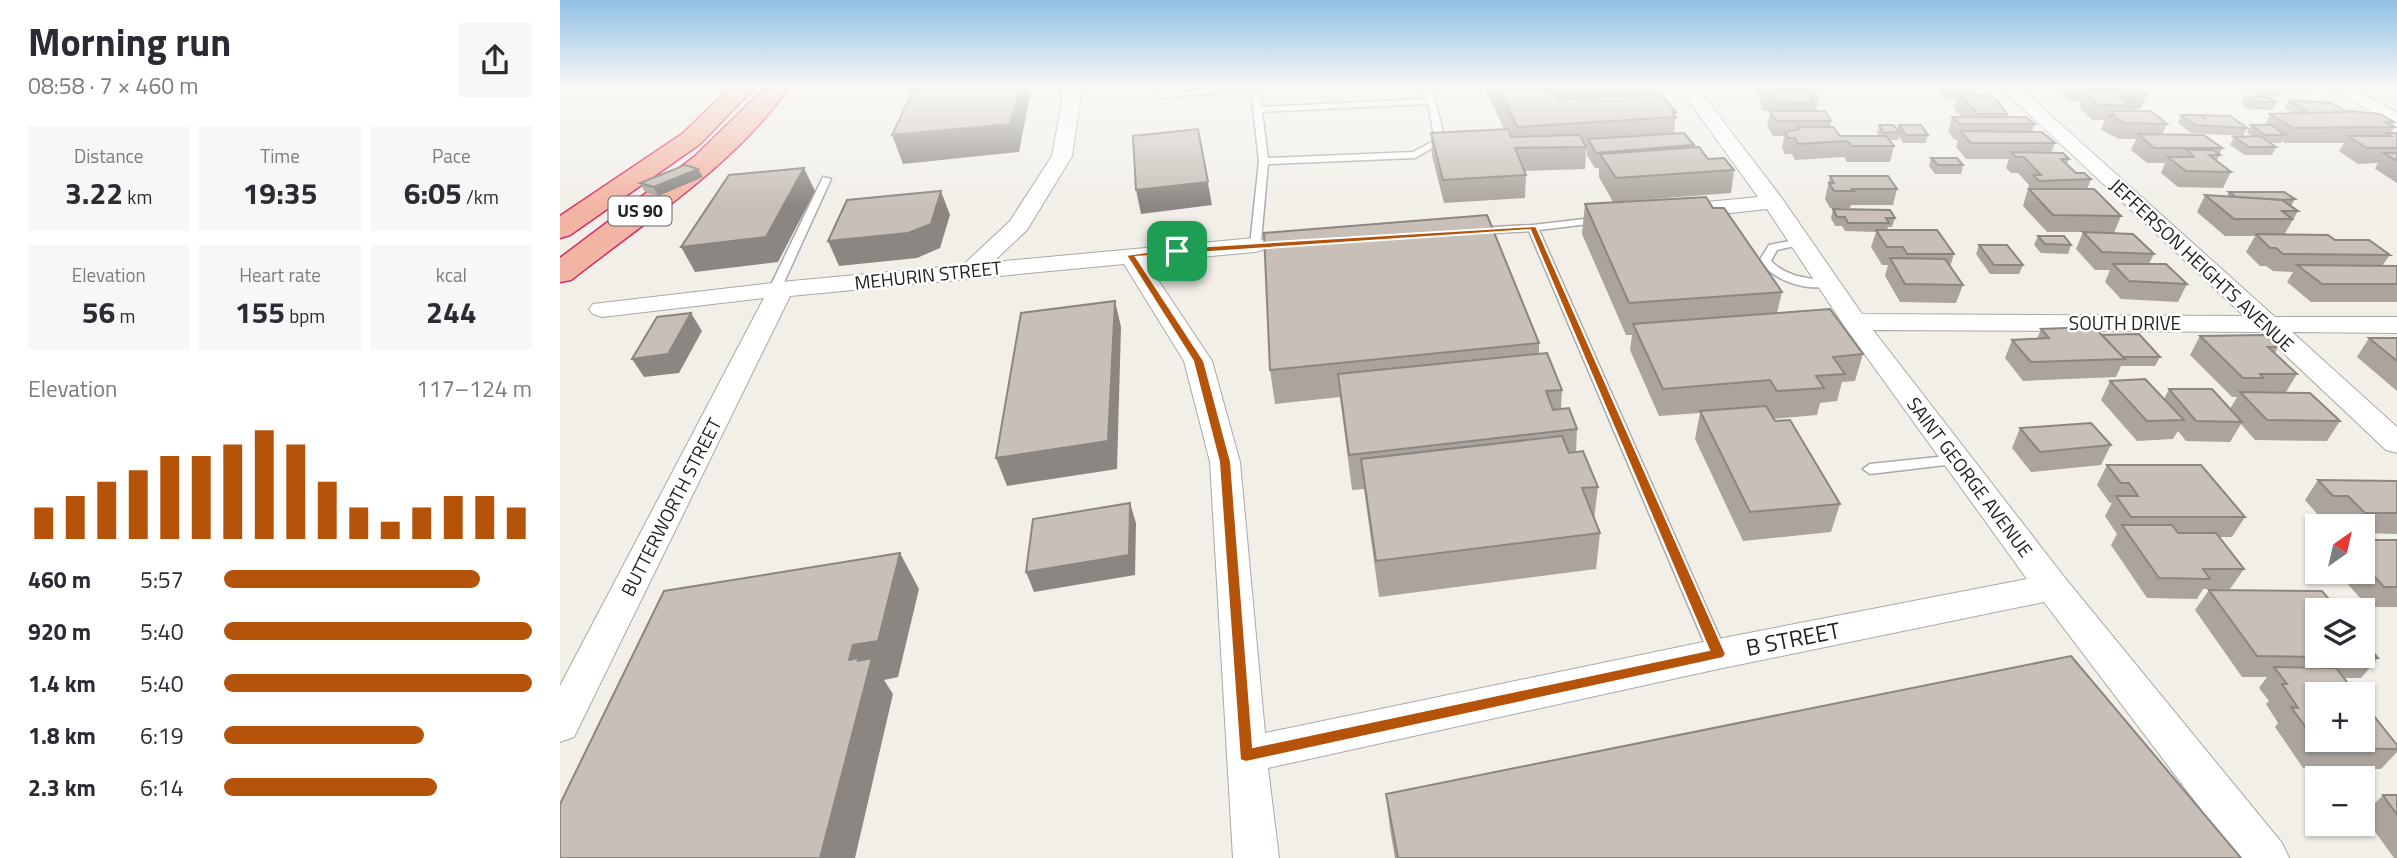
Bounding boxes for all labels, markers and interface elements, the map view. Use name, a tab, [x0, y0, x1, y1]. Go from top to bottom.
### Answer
text: Morning run	[28, 13, 231, 71]
button: share	[458, 23, 532, 97]
text: 08:58 · 7 × 460 m	[28, 68, 198, 103]
text: Distance	[74, 141, 143, 170]
text: Time	[260, 141, 300, 170]
text: Pace	[432, 141, 471, 170]
text: 3.22	[65, 170, 123, 216]
text: 19:35	[243, 170, 317, 216]
text: 6:05	[404, 170, 462, 216]
street label: JEFFERSON HEIGHTS AVENUE	[2104, 171, 2301, 358]
text: km	[123, 182, 152, 211]
text: /km	[462, 182, 499, 211]
road number: US 90	[608, 196, 672, 226]
pin	[1147, 221, 1207, 281]
icon: arrive	[1158, 232, 1196, 270]
street label: MEHURIN STREET	[853, 252, 1003, 297]
text: Elevation	[72, 260, 146, 289]
text: Heart rate	[239, 260, 321, 289]
text: kcal	[436, 260, 467, 289]
text: 56	[82, 289, 115, 335]
text: 155	[235, 289, 285, 335]
text: 244	[426, 289, 477, 335]
text: m	[115, 301, 136, 330]
text: bpm	[285, 301, 325, 330]
street label: SOUTH DRIVE	[2069, 308, 2181, 337]
text: Elevation	[28, 371, 117, 406]
text: 117–124 m	[416, 371, 532, 406]
street label: SAINT GEORGE AVENUE	[1901, 391, 2040, 563]
street label: BUTTERWORTH STREET	[613, 412, 728, 601]
north arrow	[2305, 514, 2375, 584]
map controls	[2305, 514, 2375, 836]
text: 460 m	[28, 562, 91, 597]
text: 5:57	[140, 562, 184, 597]
button: layers	[2305, 598, 2375, 668]
street label: B STREET	[1743, 612, 1843, 665]
text: 920 m	[28, 614, 91, 649]
text: 5:40	[140, 614, 184, 649]
text: 1.4 km	[28, 666, 96, 701]
text: 5:40	[140, 666, 184, 701]
button: +	[2305, 682, 2375, 752]
text: 1.8 km	[28, 718, 96, 753]
text: 6:19	[140, 718, 184, 753]
button: −	[2305, 766, 2375, 836]
text: 2.3 km	[28, 770, 96, 805]
text: 6:14	[140, 770, 184, 805]

